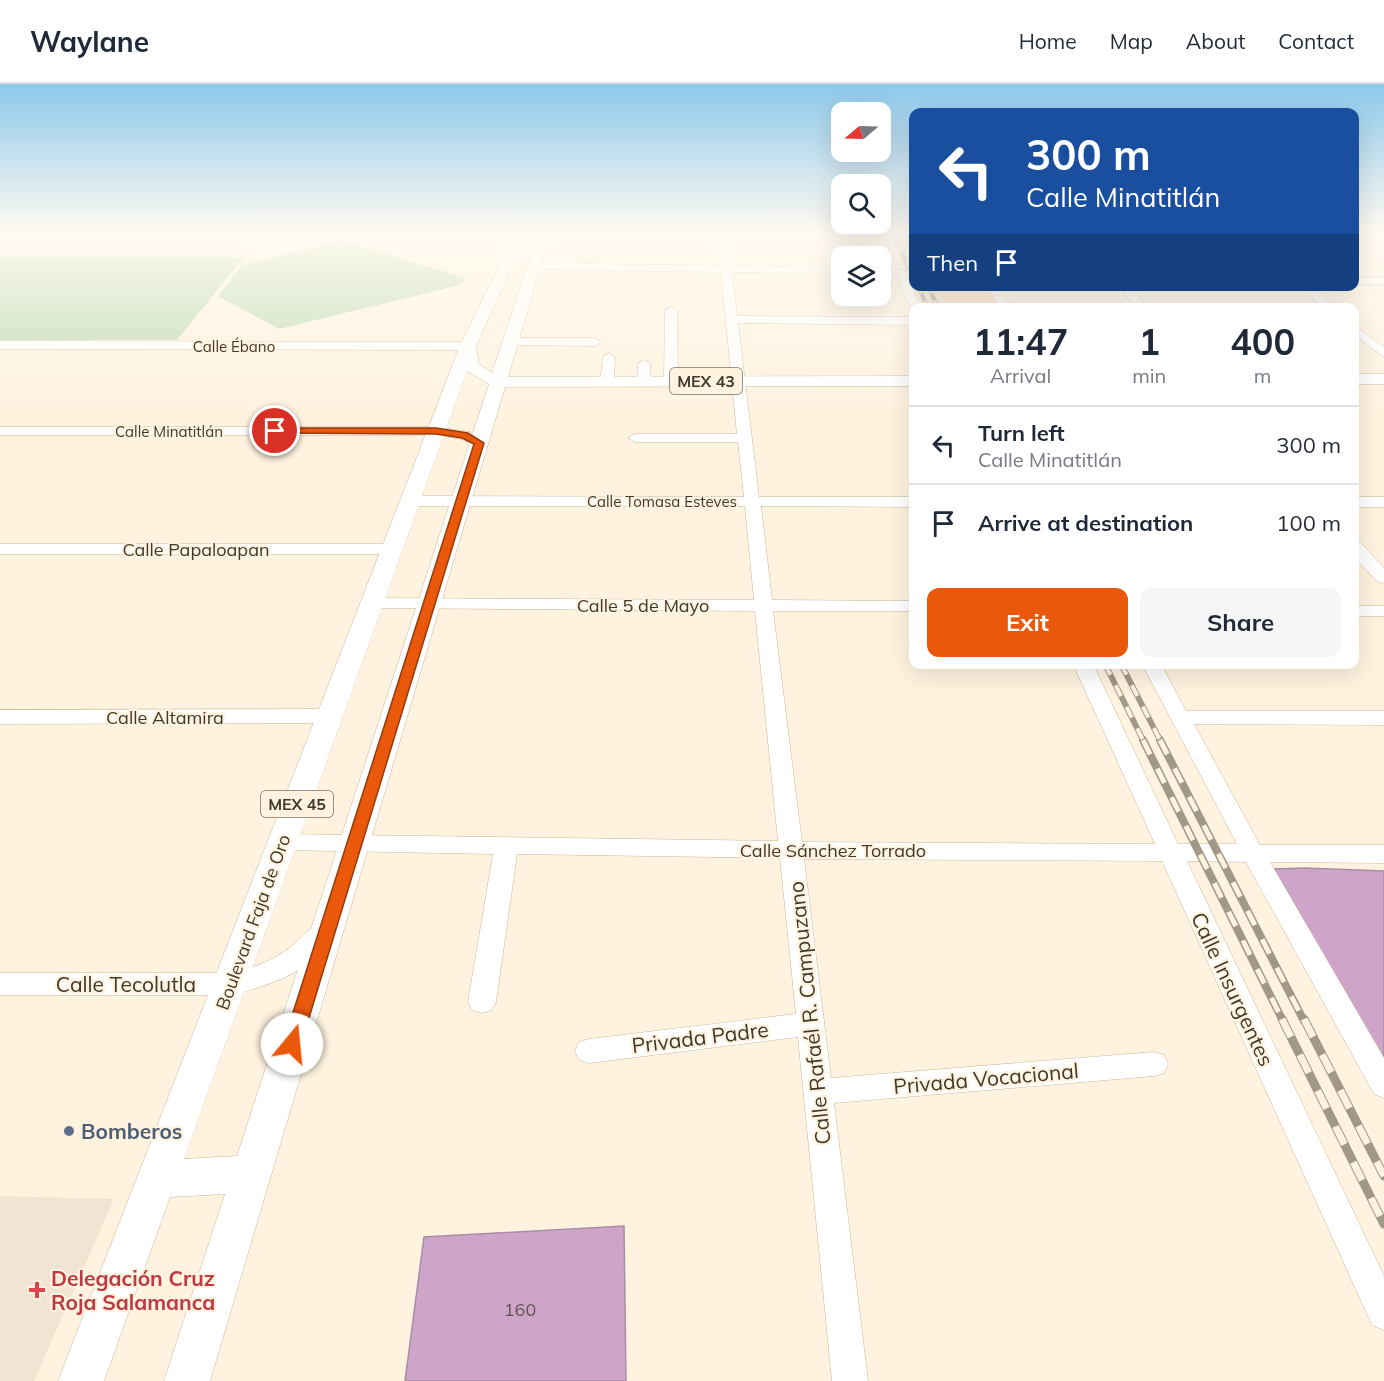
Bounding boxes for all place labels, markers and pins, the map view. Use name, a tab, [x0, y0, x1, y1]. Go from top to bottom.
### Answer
pin	[249, 405, 300, 456]
place label: Bomberos	[81, 1118, 182, 1144]
marker: Bomberos	[62, 1124, 76, 1138]
place label: Delegación Cruz Roja Salamanca	[51, 1265, 215, 1315]
marker: Delegación Cruz Roja Salamanca	[28, 1281, 46, 1299]

